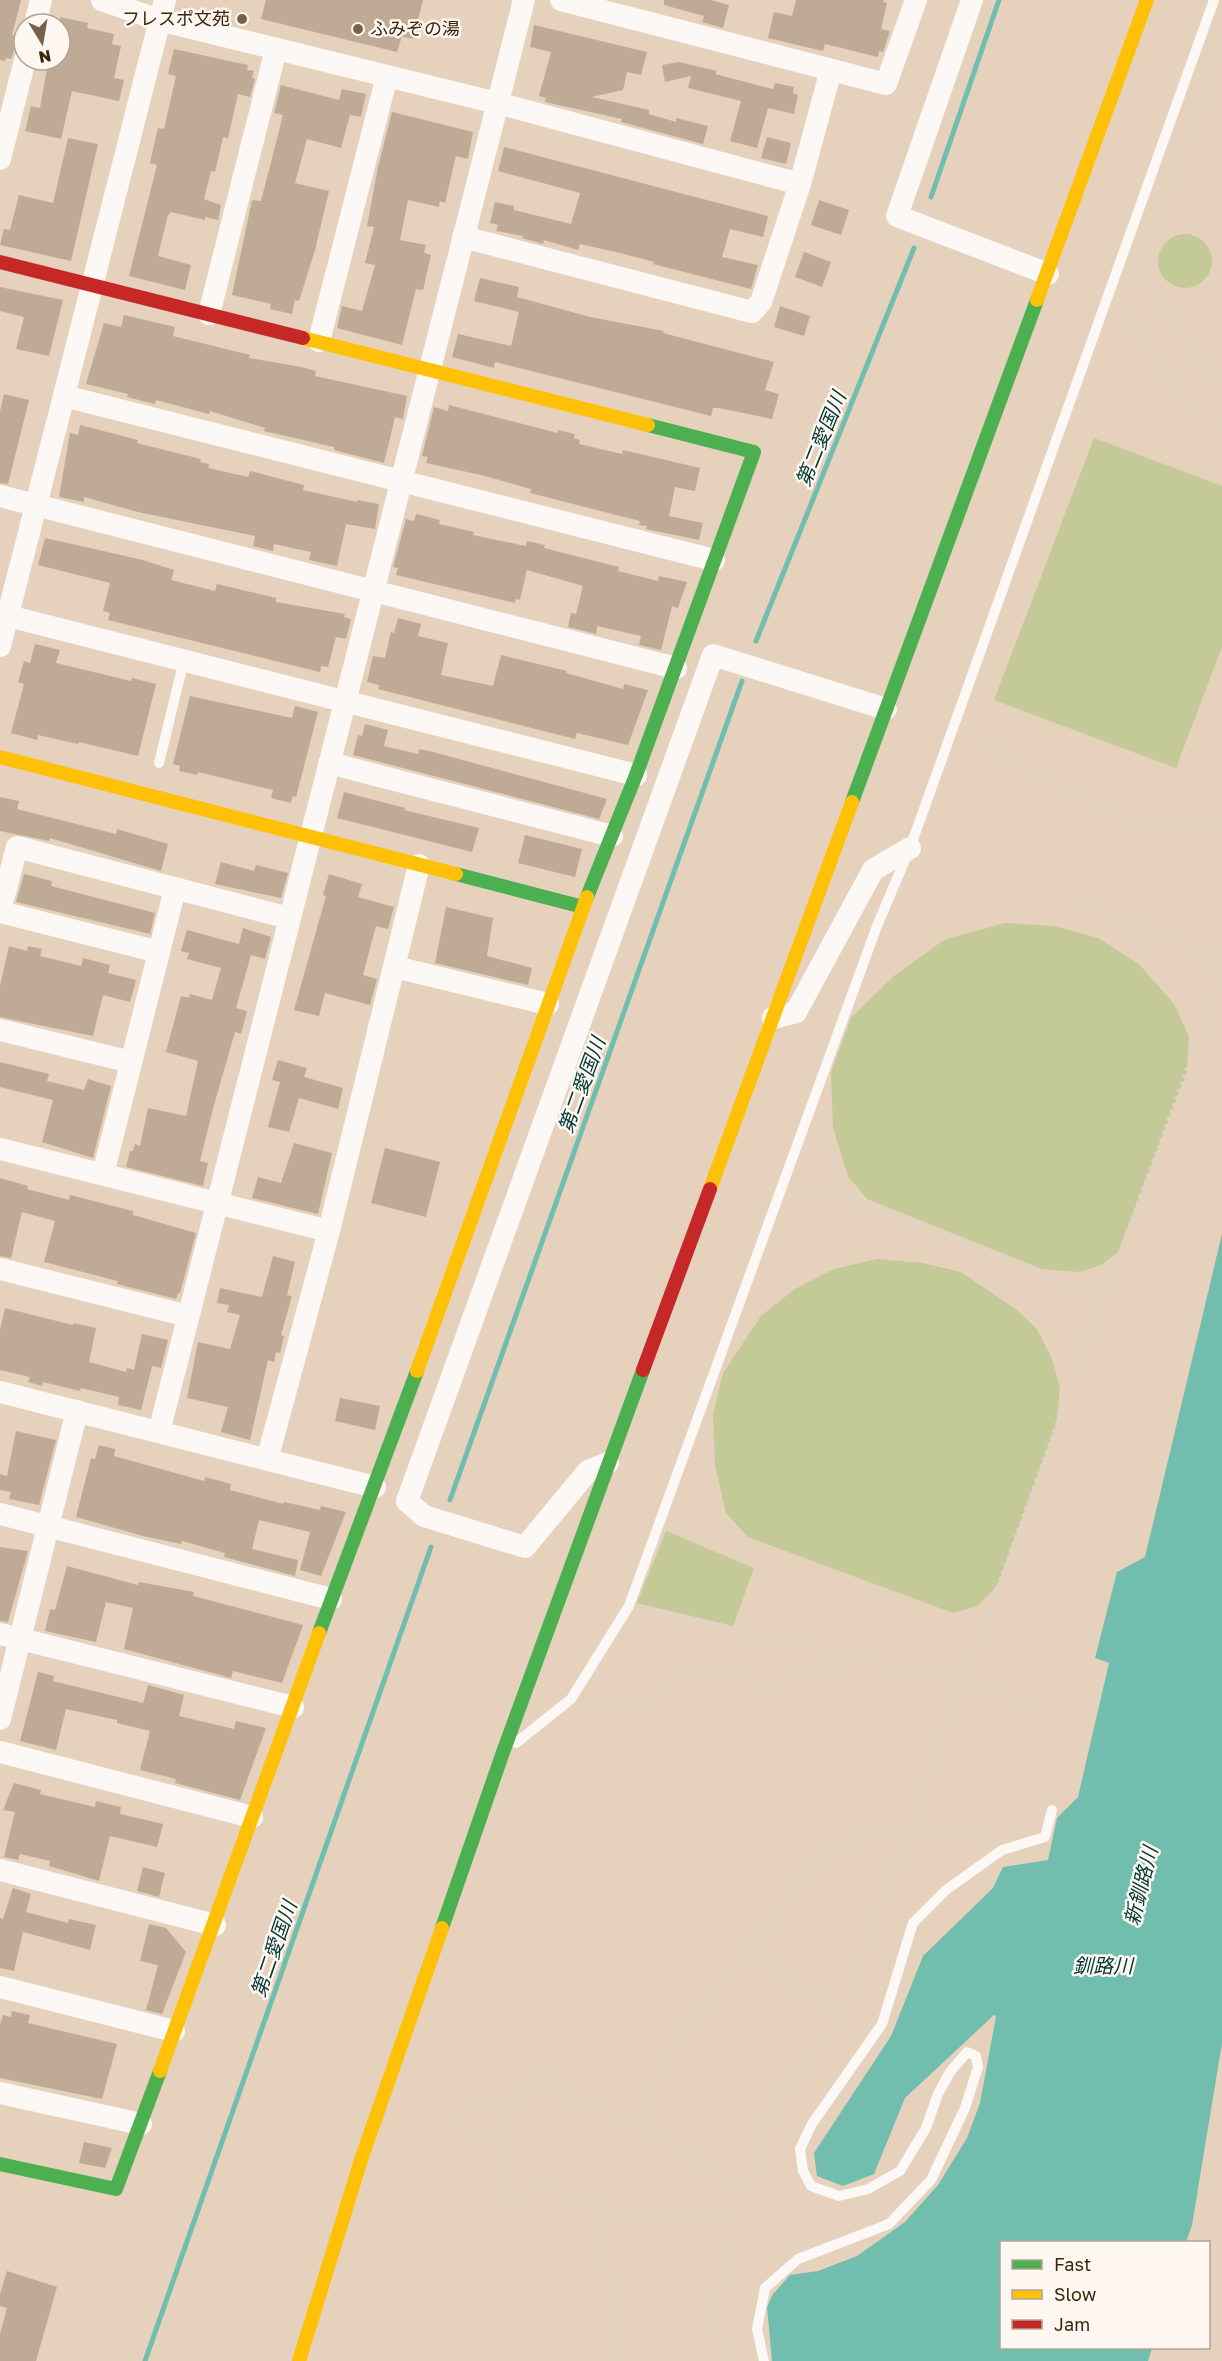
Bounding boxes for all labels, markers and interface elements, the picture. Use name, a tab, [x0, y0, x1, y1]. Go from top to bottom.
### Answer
place label: フレスポ文苑	[122, 7, 230, 29]
north arrow	[12, 12, 72, 72]
marker: フレスポ文苑	[235, 12, 249, 26]
place label: ふみぞの湯	[370, 17, 460, 39]
marker: ふみぞの湯	[351, 22, 365, 36]
text: N	[37, 46, 53, 68]
water label: 第二愛国川	[790, 386, 851, 489]
water label: 第二愛国川	[553, 1032, 610, 1136]
water label: 新釧路川	[1119, 1842, 1162, 1927]
water label: 第二愛国川	[245, 1896, 301, 2000]
water label: 釧路川	[1073, 1953, 1135, 1977]
legend	[1000, 2241, 1210, 2349]
text: Fast	[1054, 2253, 1091, 2275]
text: Slow	[1054, 2283, 1097, 2305]
text: Jam	[1054, 2313, 1090, 2335]

